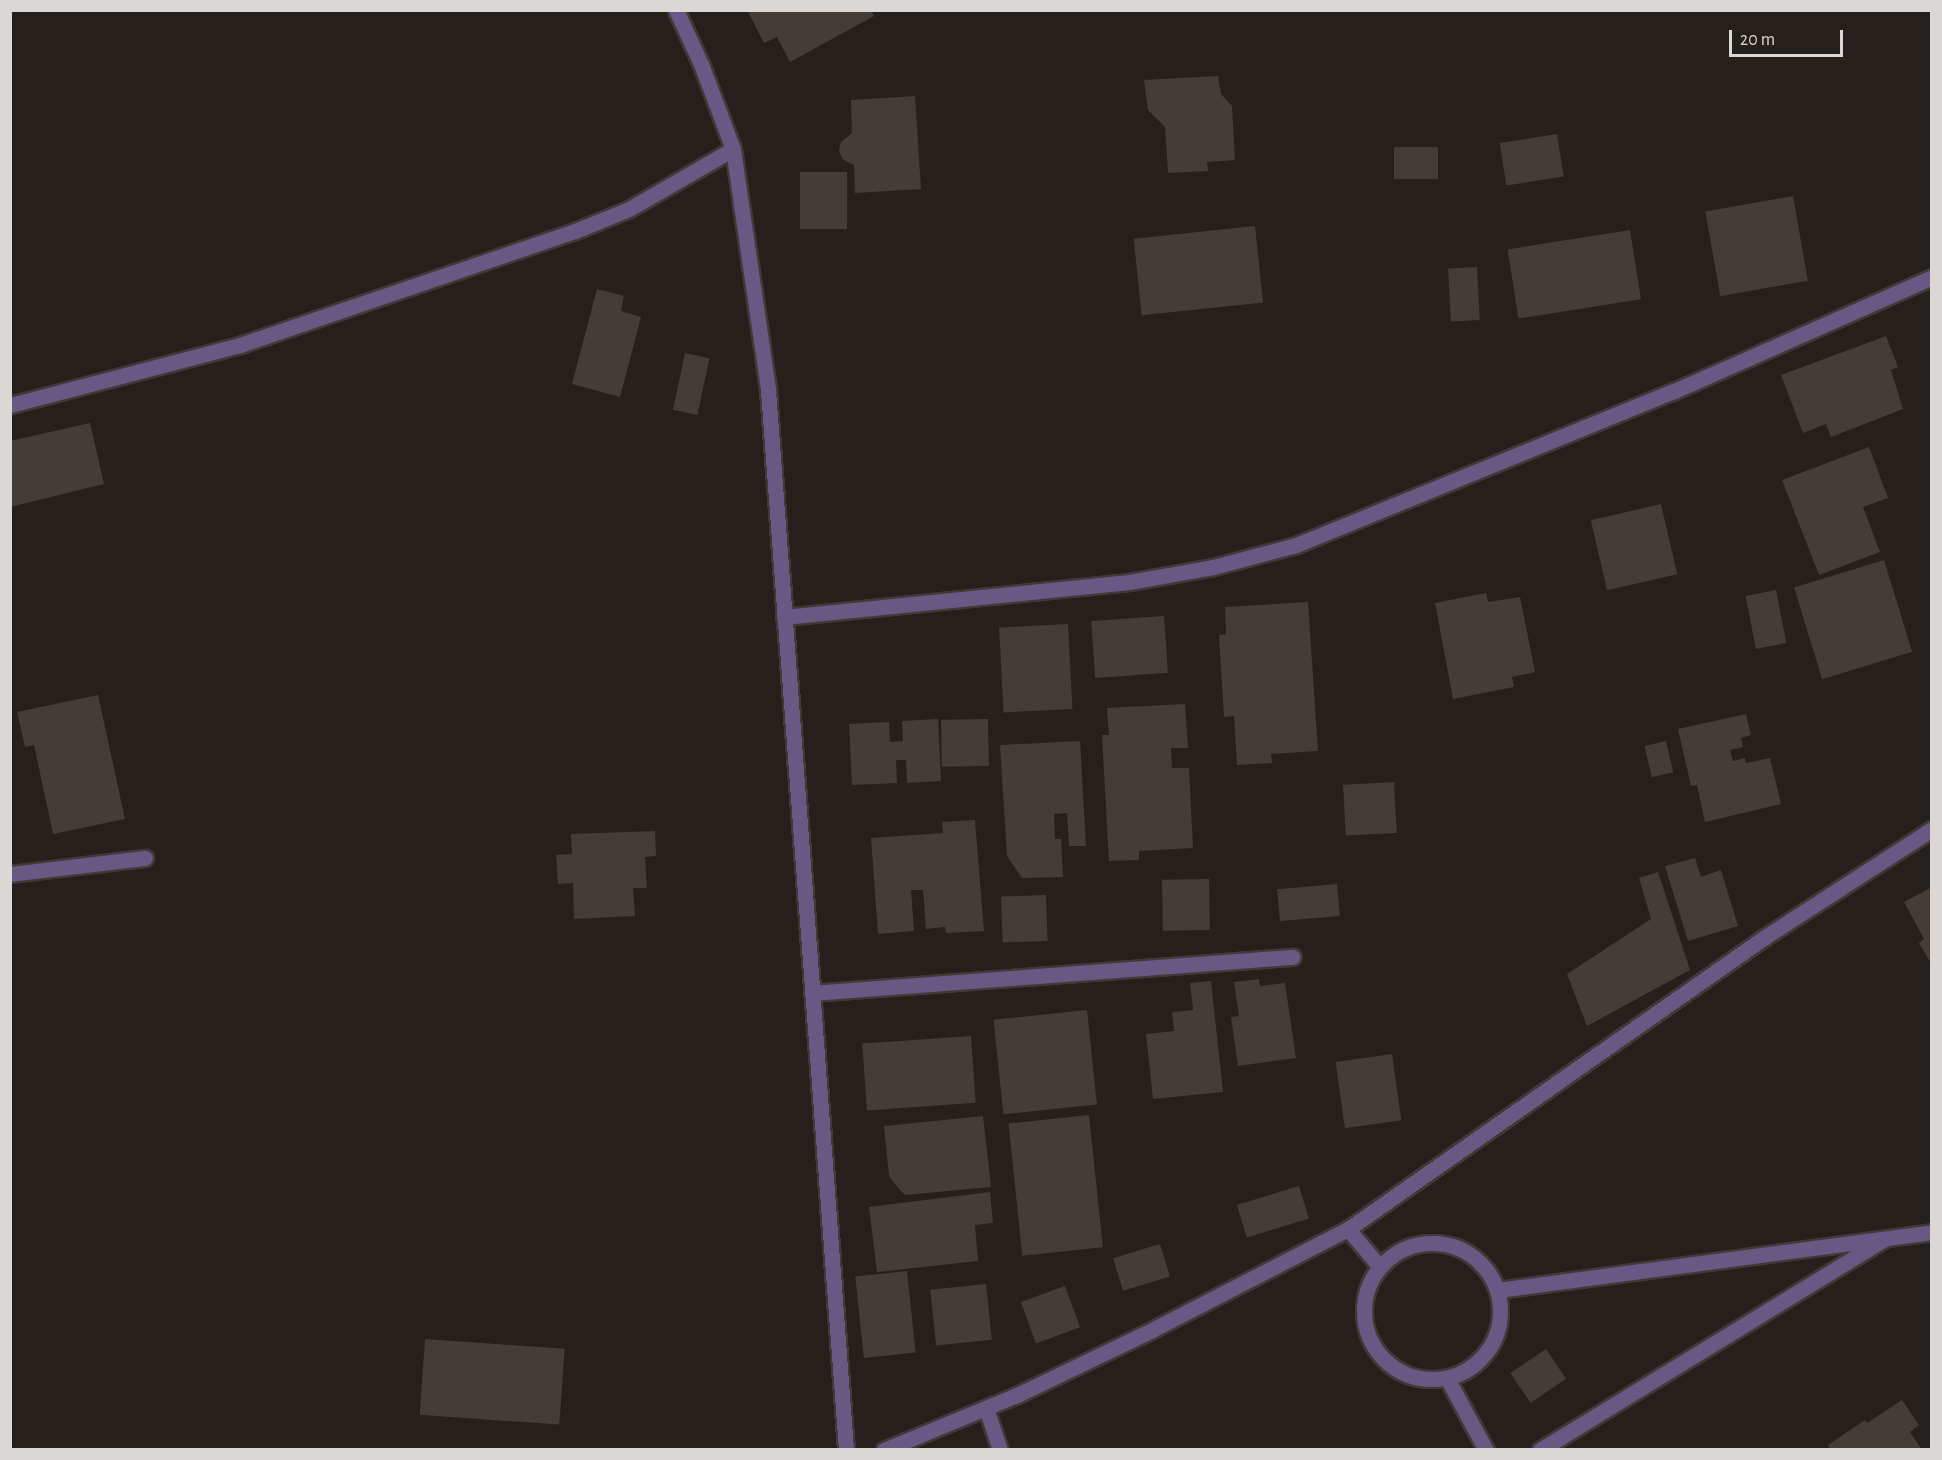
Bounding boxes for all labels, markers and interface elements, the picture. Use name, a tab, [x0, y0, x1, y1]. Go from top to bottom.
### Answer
scale bar	[1732, 18, 1846, 56]
text: 20 m	[1740, 31, 1775, 49]

